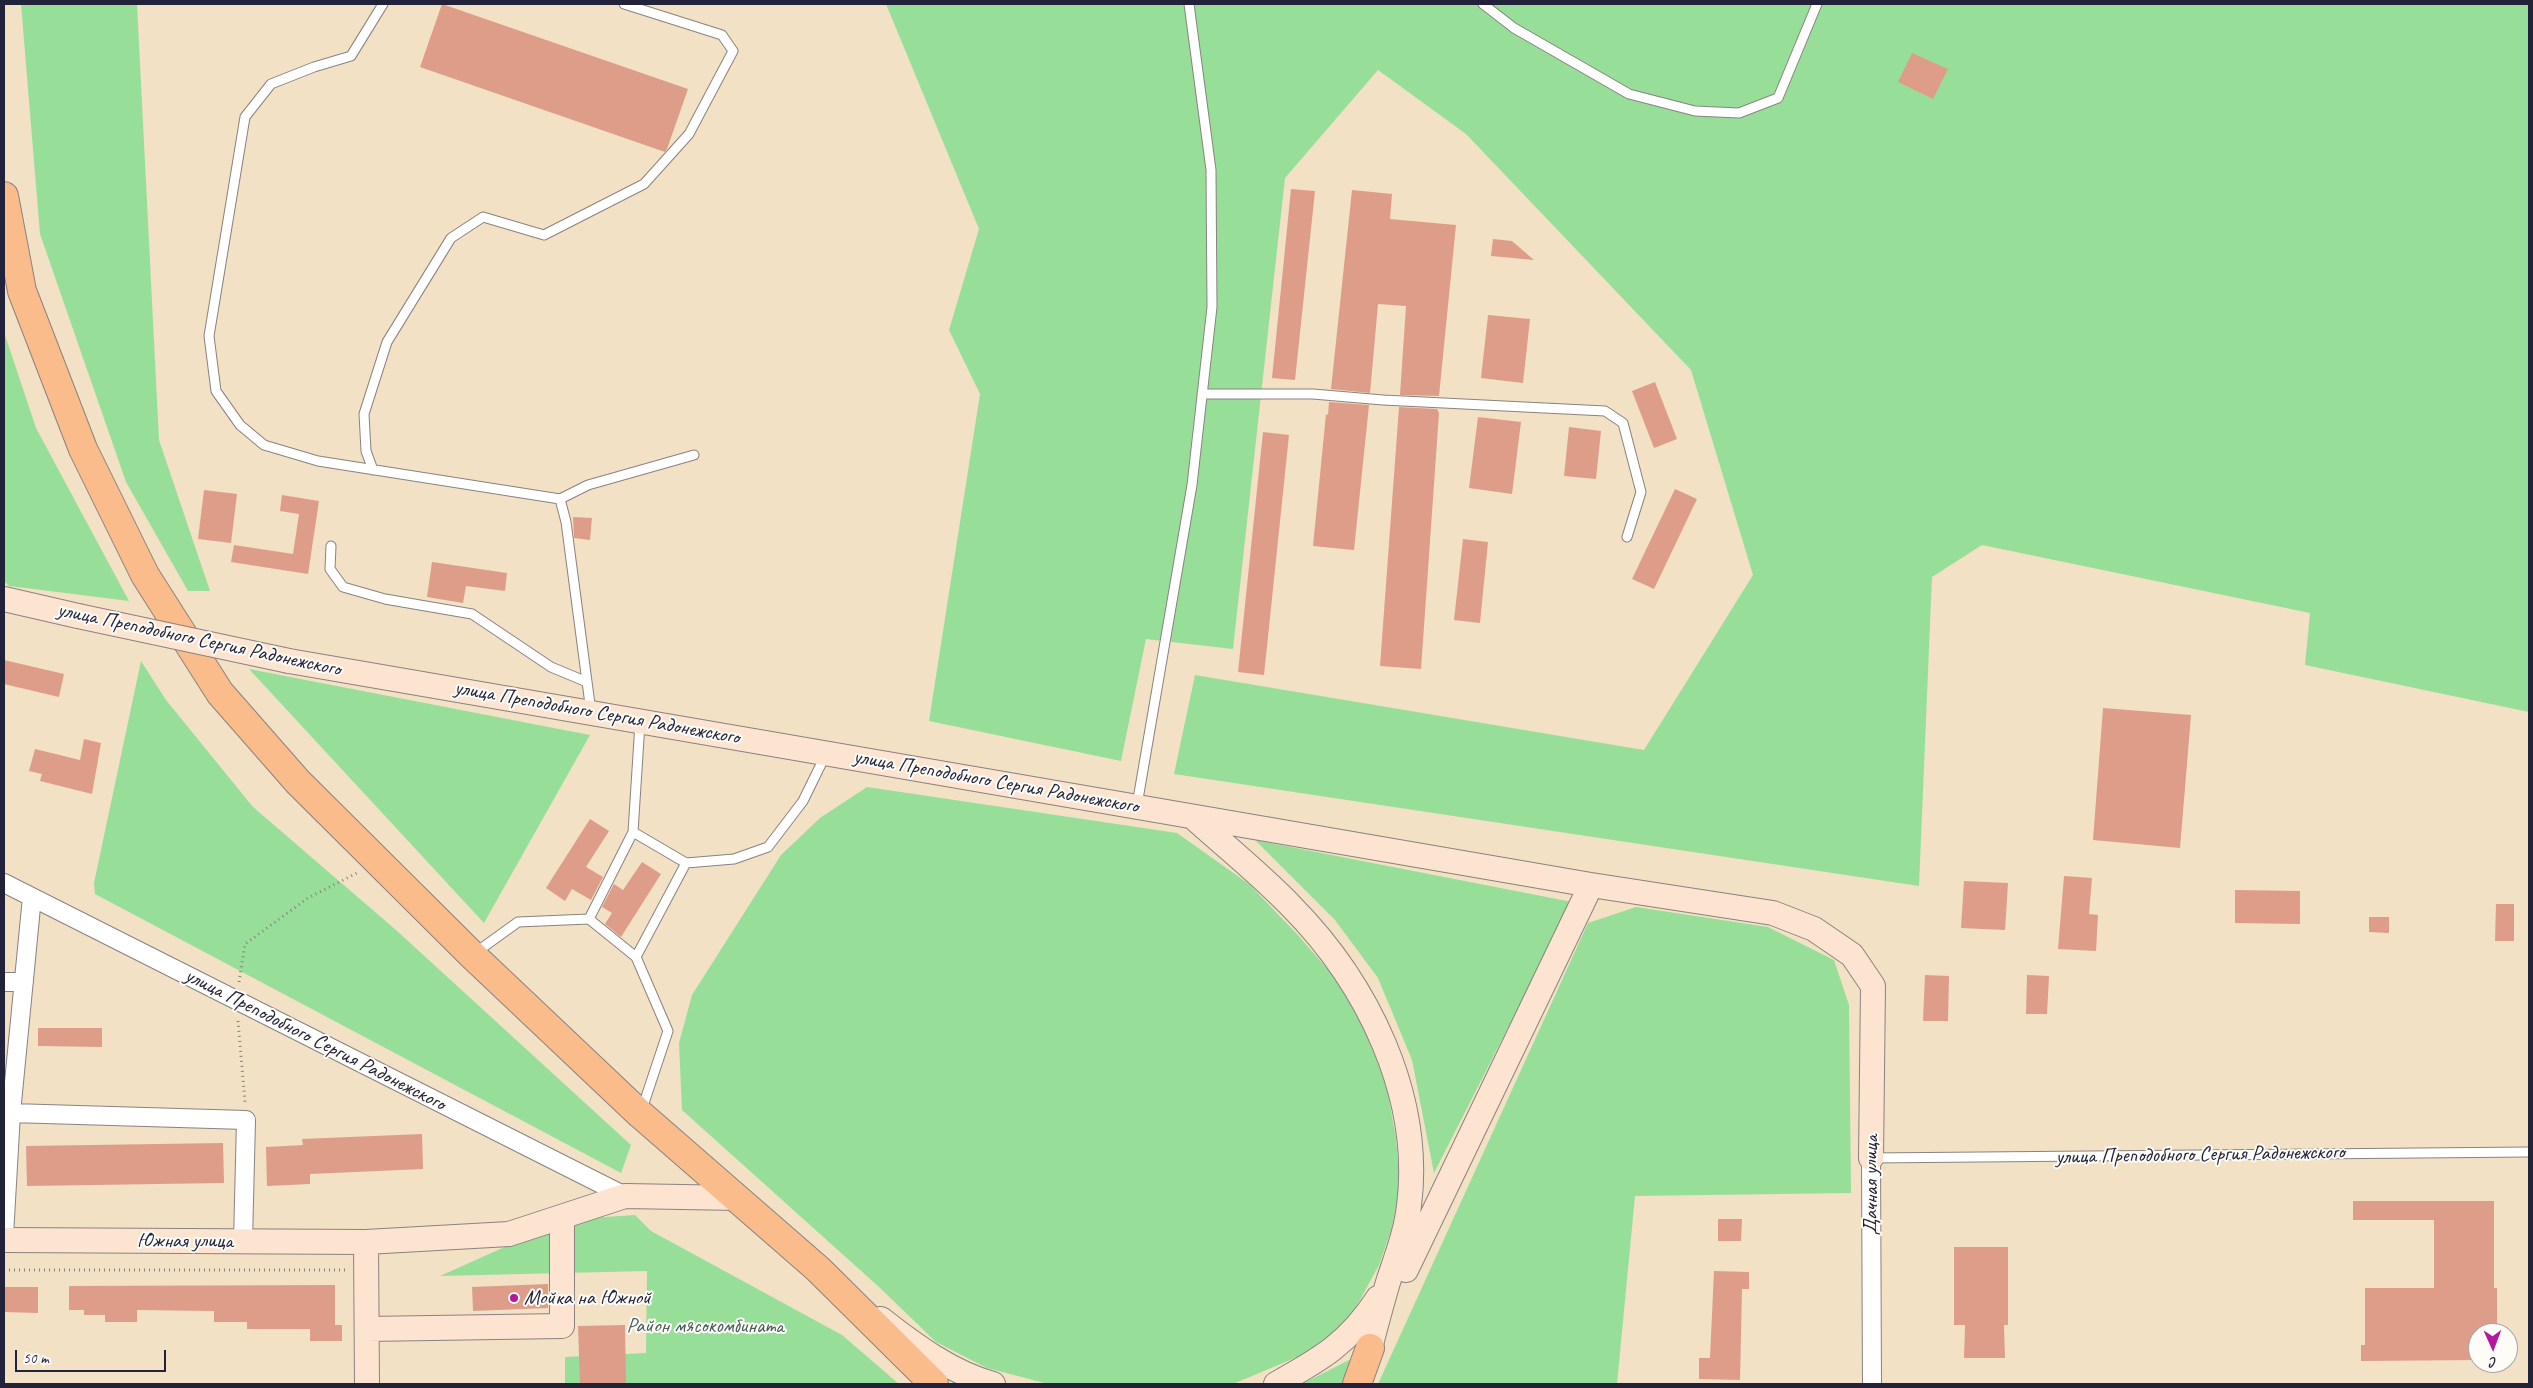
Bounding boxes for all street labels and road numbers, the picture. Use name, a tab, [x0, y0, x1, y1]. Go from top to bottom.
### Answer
street label: улица Преподобного Сергия Радонежского	[55, 598, 343, 682]
street label: улица Преподобного Сергия Радонежского	[453, 676, 741, 750]
street label: улица Преподобного Сергия Радонежского	[852, 745, 1140, 819]
street label: улица Преподобного Сергия Радонежского	[181, 963, 449, 1117]
street label: Дачная улица	[1858, 1135, 1884, 1235]
street label: улица Преподобного Сергия Радонежского	[2055, 1140, 2345, 1170]
street label: Южная улица	[137, 1228, 233, 1254]

